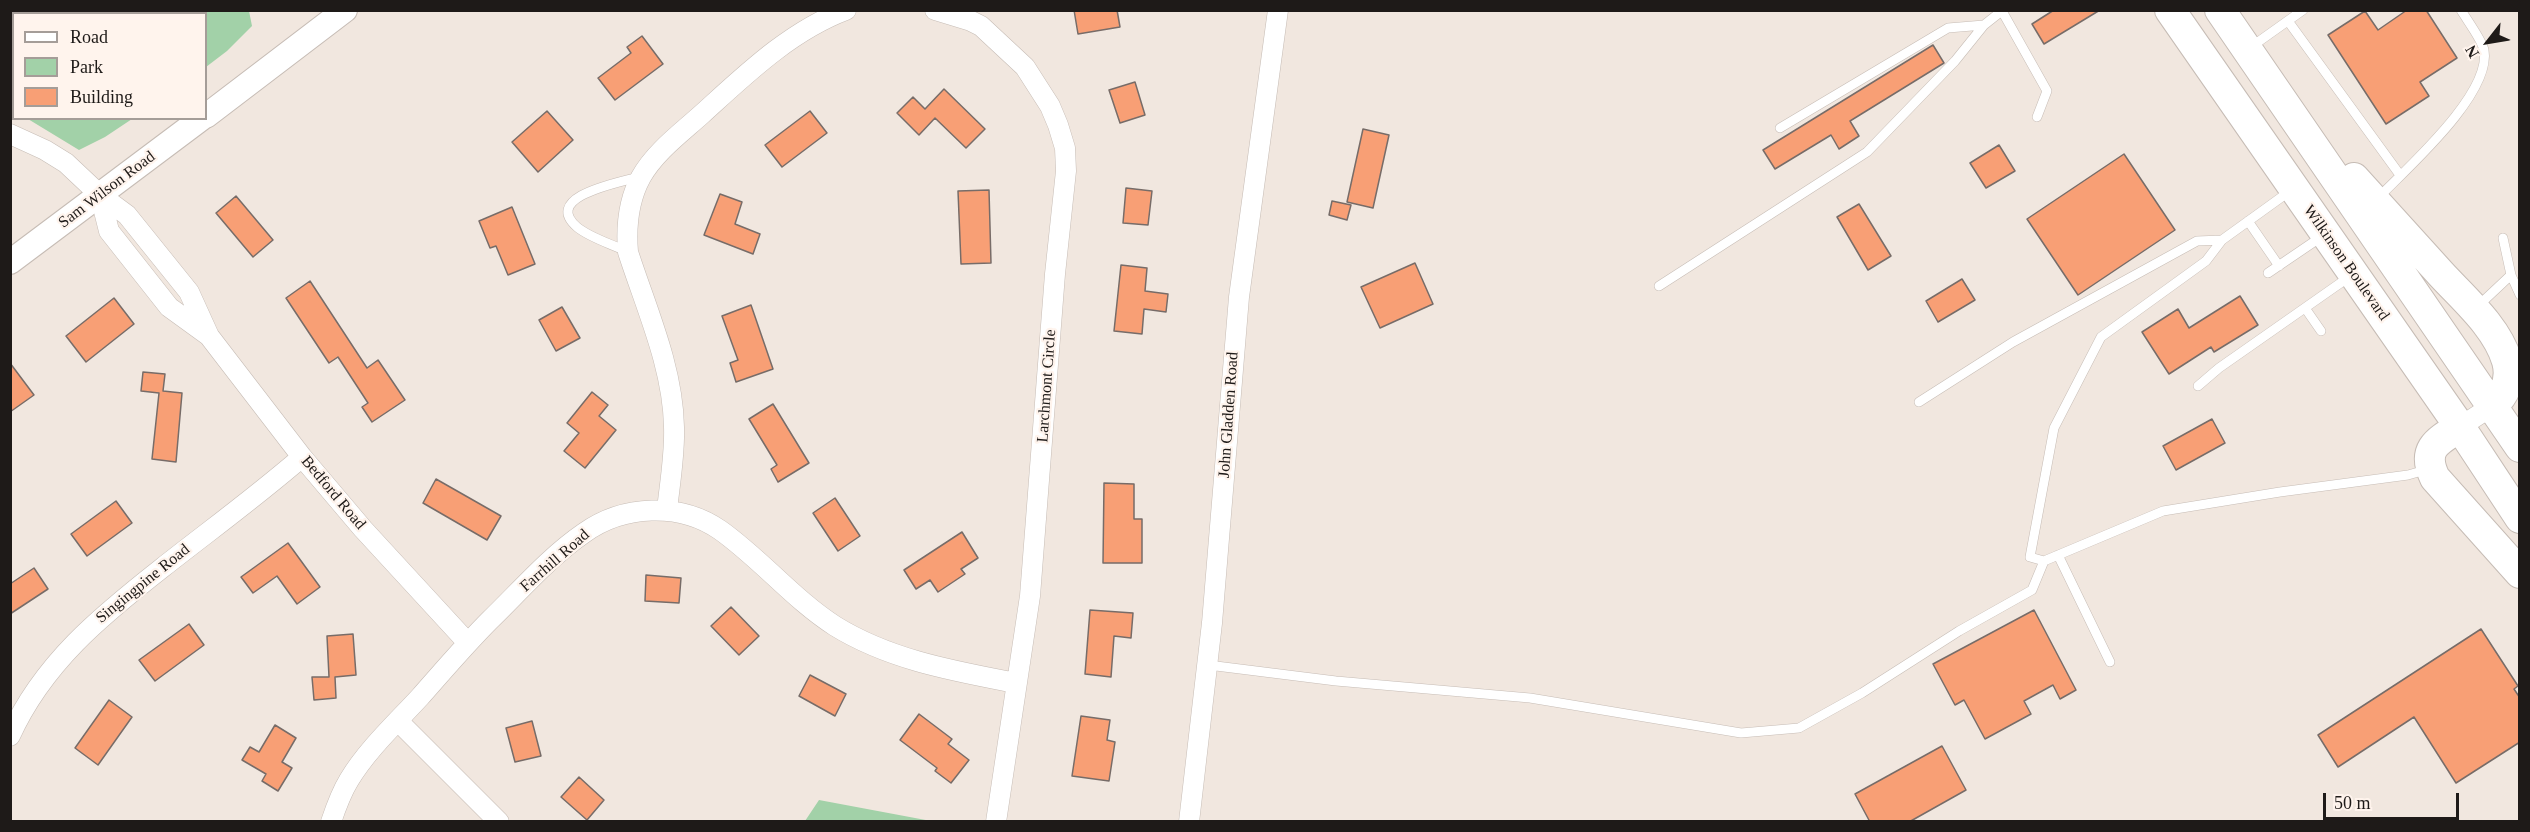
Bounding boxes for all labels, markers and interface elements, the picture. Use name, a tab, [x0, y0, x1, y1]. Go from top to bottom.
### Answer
legend	[12, 12, 207, 120]
north arrow	[2458, 12, 2518, 72]
text: Road	[70, 27, 108, 47]
text: N	[2462, 42, 2482, 61]
text: Park	[70, 57, 103, 77]
text: Building	[70, 87, 133, 107]
street label: Sam Wilson Road	[55, 147, 159, 233]
street label: Wilkinson Boulevard	[2299, 202, 2393, 324]
street label: Larchmont Circle	[1033, 329, 1061, 443]
street label: John Gladden Road	[1215, 351, 1243, 479]
street label: Bedford Road	[297, 452, 369, 534]
street label: Farrhill Road	[516, 526, 594, 596]
street label: Singingpine Road	[92, 540, 194, 628]
scale bar	[2326, 781, 2462, 819]
text: 50 m	[2334, 793, 2371, 813]

